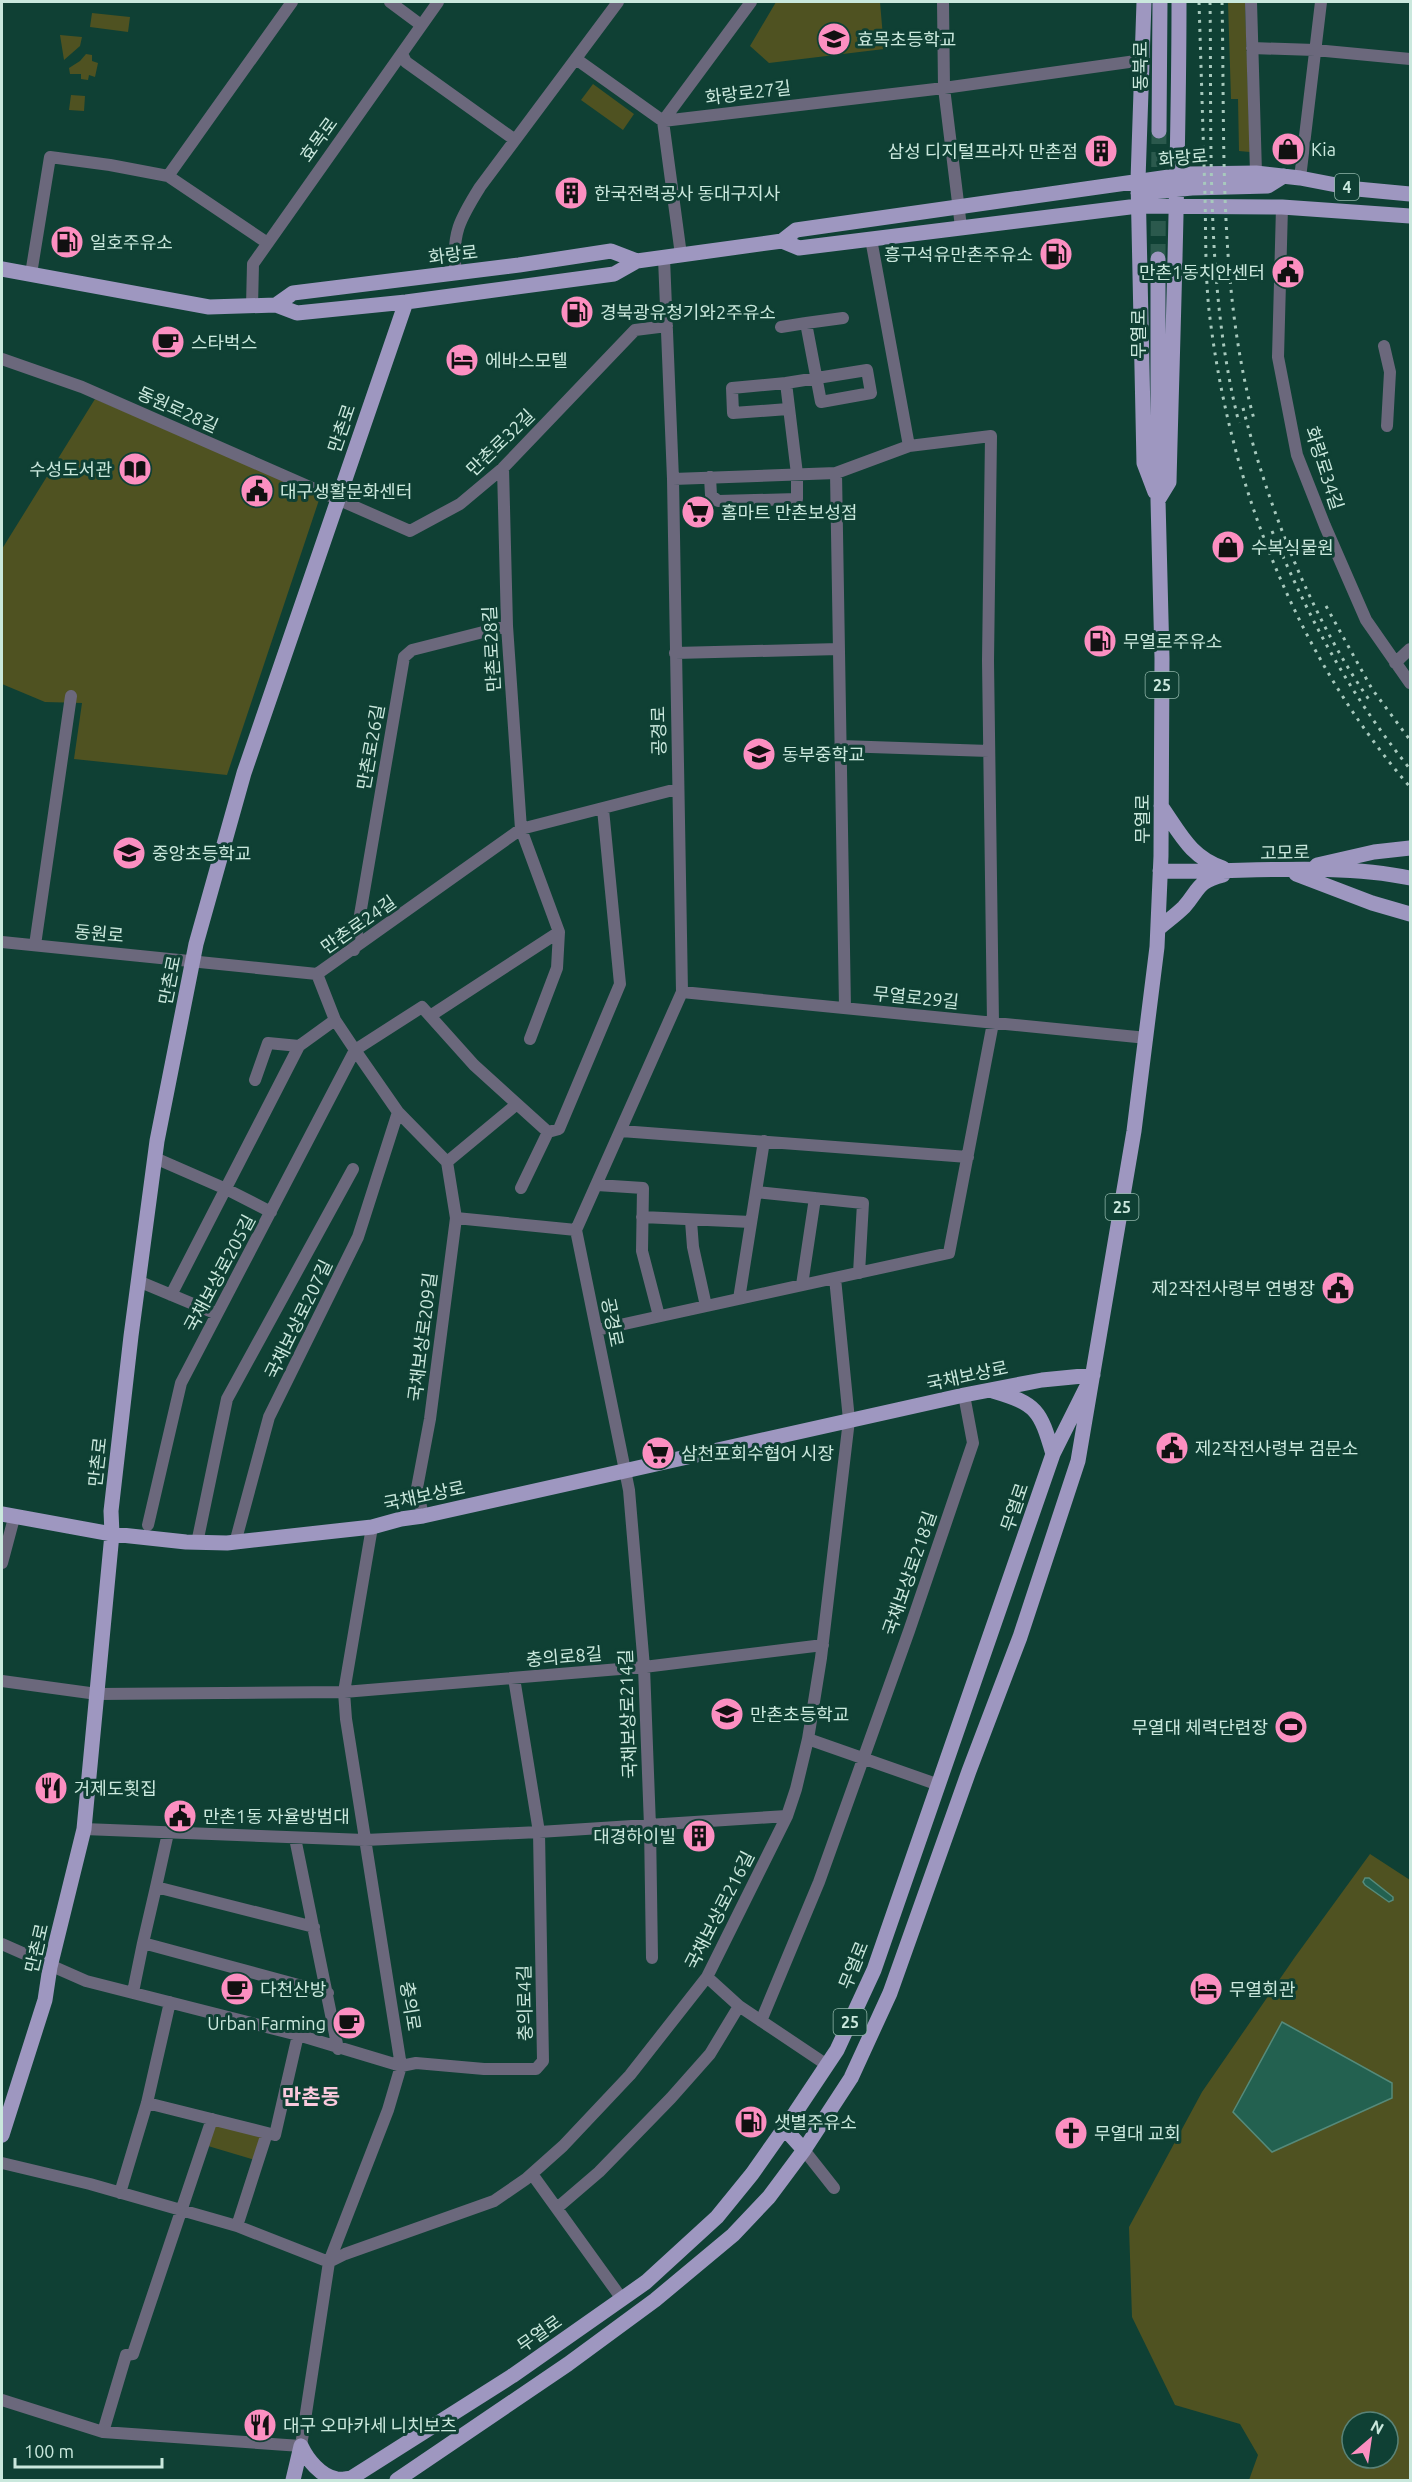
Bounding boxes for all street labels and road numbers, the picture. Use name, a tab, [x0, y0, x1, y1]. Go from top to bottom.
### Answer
street label: 동북로	[1130, 41, 1150, 91]
street label: 화랑로27길	[704, 77, 792, 107]
street label: 효목로	[295, 113, 341, 165]
street label: 화랑로	[1157, 145, 1209, 169]
road number: 4	[1335, 174, 1359, 200]
street label: 화랑로	[427, 241, 479, 267]
street label: 무열로	[1128, 309, 1148, 359]
street label: 동원로28길	[134, 382, 222, 436]
street label: 만촌로	[323, 401, 359, 455]
street label: 만촌로32길	[462, 405, 538, 479]
street label: 화랑로34길	[1302, 424, 1348, 512]
street label: 만촌로28길	[479, 605, 503, 693]
road number: 25	[1146, 672, 1178, 698]
street label: 만촌로26길	[353, 703, 387, 791]
street label: 공경로	[648, 706, 668, 756]
street label: 무열로	[1132, 794, 1152, 844]
street label: 고모로	[1260, 842, 1310, 862]
street label: 만촌로24길	[317, 891, 399, 957]
street label: 동원로	[73, 921, 125, 945]
street label: 만촌로	[154, 954, 184, 1006]
street label: 무열로29길	[872, 983, 960, 1011]
road number: 25	[1106, 1194, 1138, 1220]
street label: 국채보상로205길	[180, 1211, 258, 1335]
street label: 국채보상로207길	[261, 1256, 335, 1382]
street label: 국채보상로209길	[404, 1271, 440, 1403]
street label: 공경로	[598, 1296, 628, 1348]
street label: 국채보상로	[924, 1357, 1010, 1393]
street label: 만촌로	[84, 1436, 110, 1488]
street label: 국채보상로	[381, 1477, 467, 1513]
street label: 무열로	[996, 1480, 1032, 1534]
street label: 국채보상로218길	[878, 1508, 940, 1638]
street label: 충의로8길	[525, 1643, 603, 1669]
street label: 국채보상로214길	[615, 1649, 639, 1779]
street label: 국채보상로216길	[681, 1848, 757, 1972]
street label: 만촌로	[21, 1922, 51, 1974]
street label: 무열로	[834, 1938, 872, 1992]
street label: 충의로4길	[513, 1965, 535, 2041]
street label: 충의로	[397, 1980, 425, 2032]
road number: 25	[834, 2009, 866, 2035]
street label: 무열로	[513, 2311, 565, 2355]

